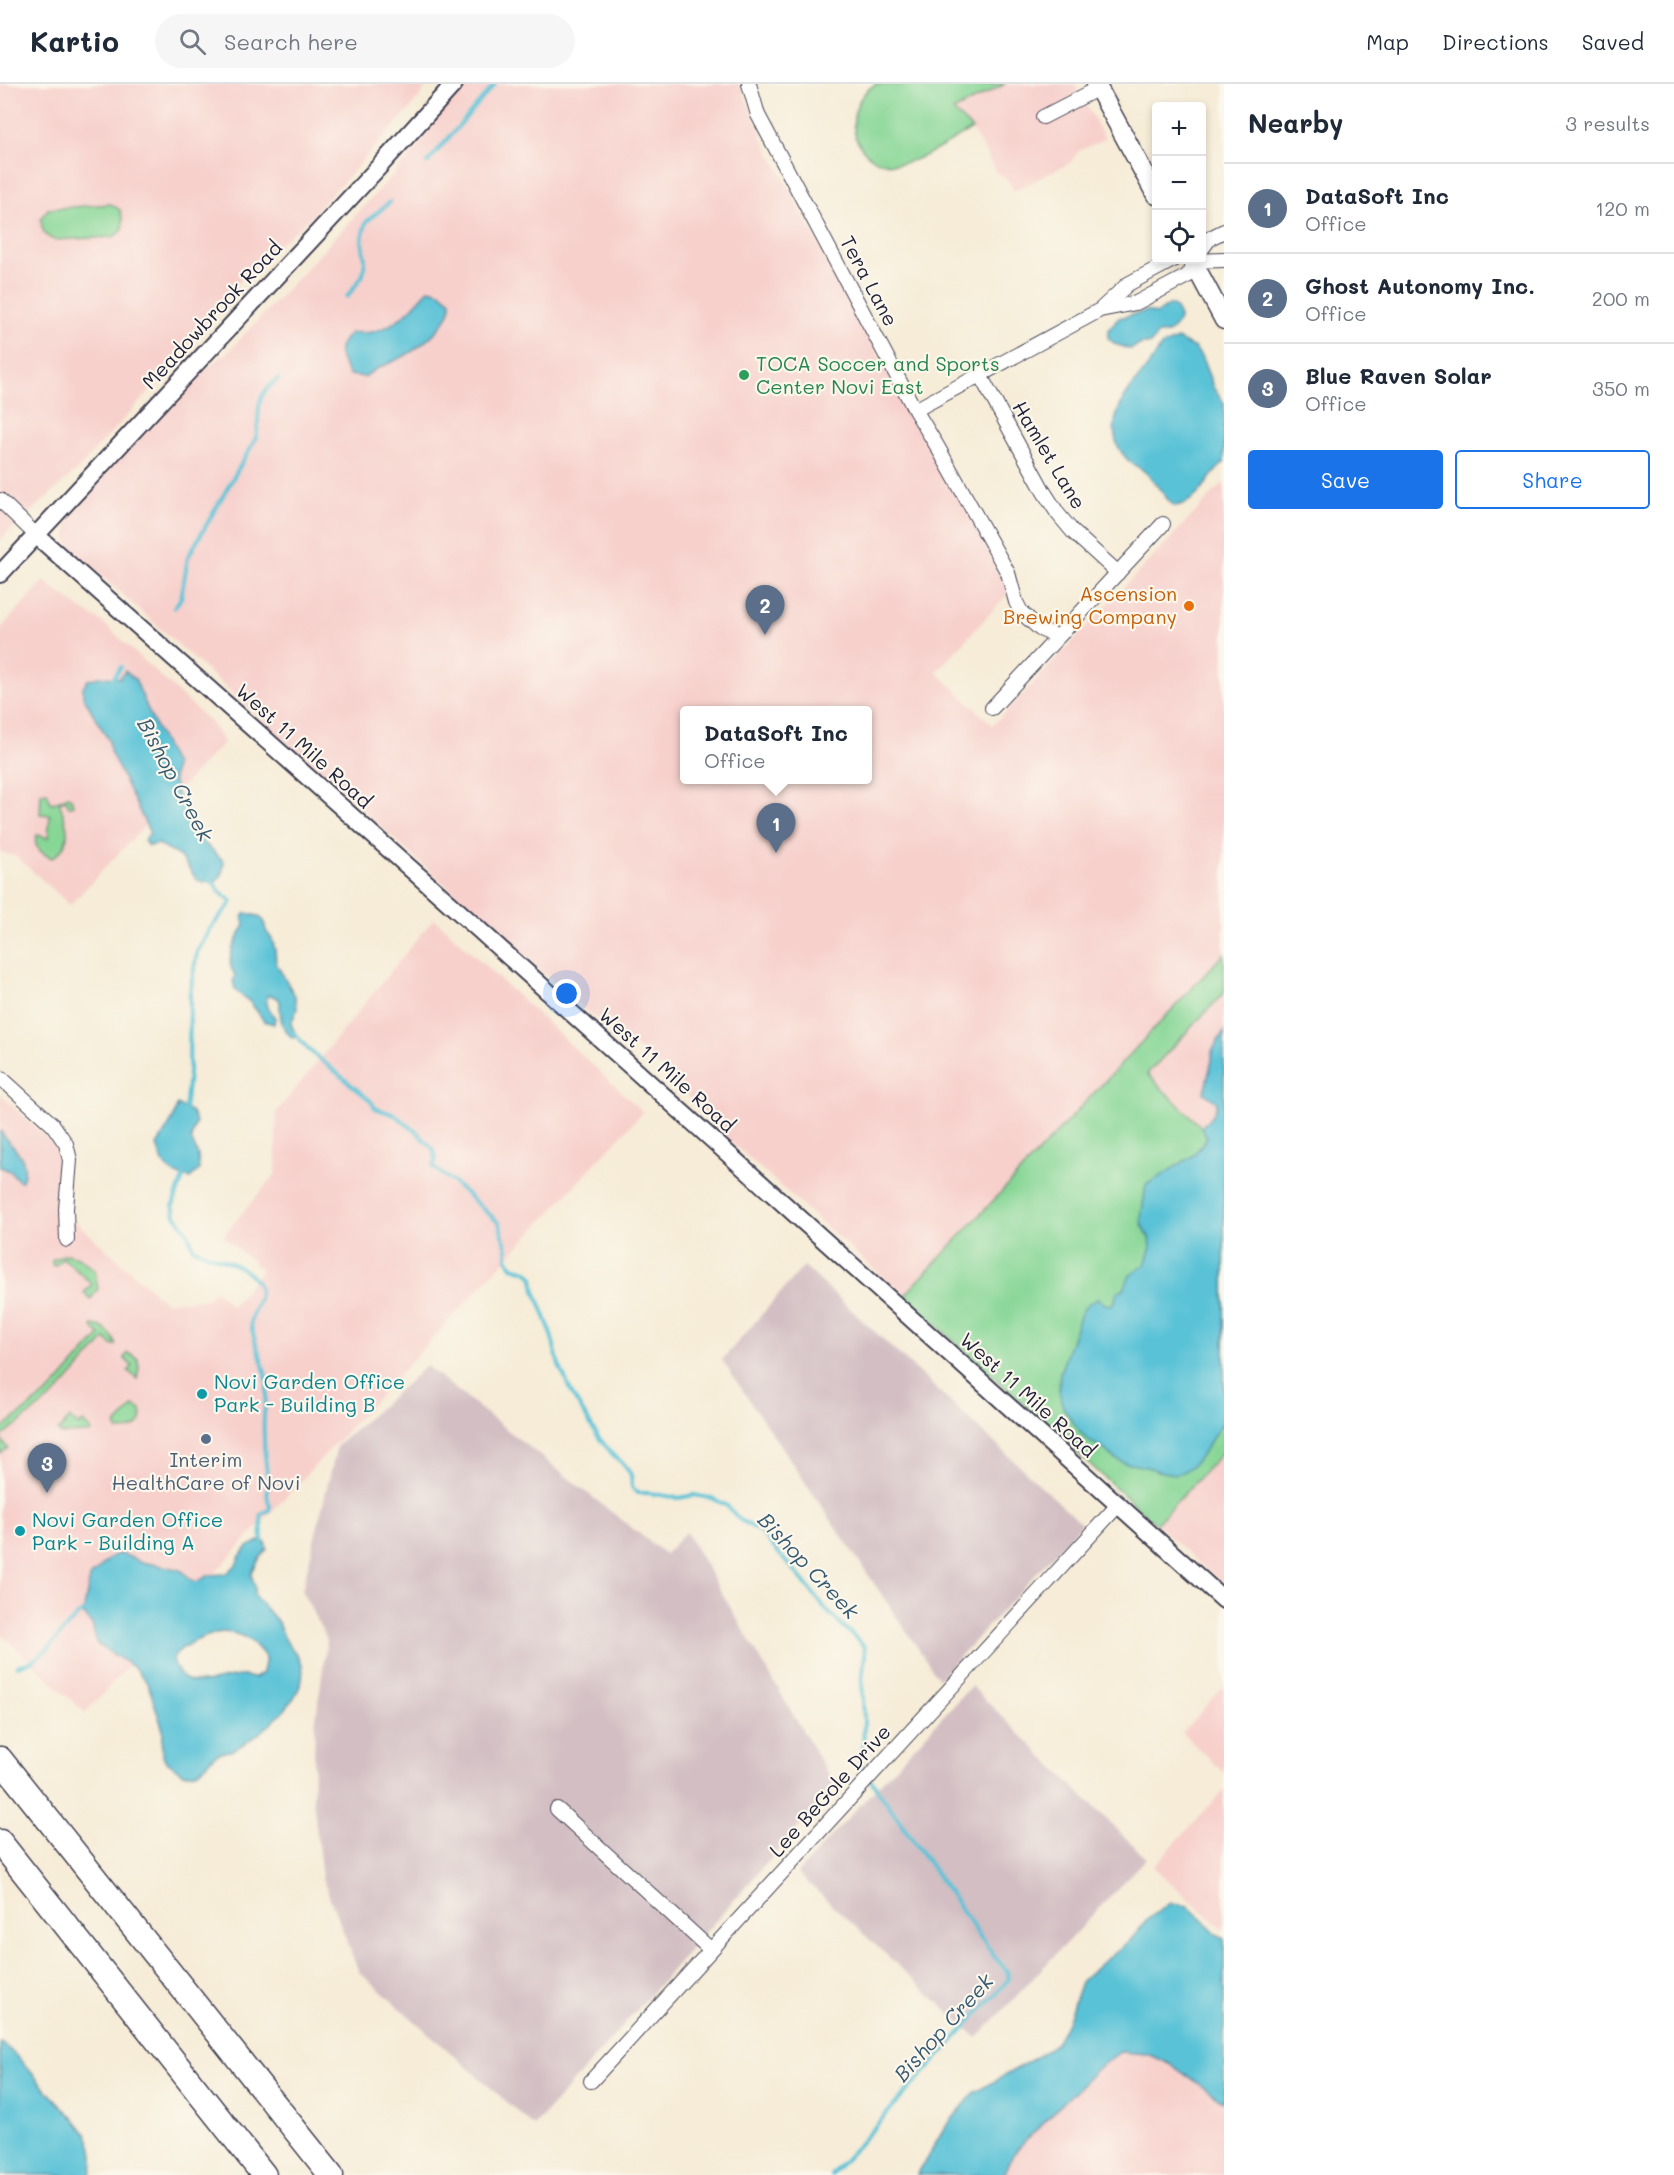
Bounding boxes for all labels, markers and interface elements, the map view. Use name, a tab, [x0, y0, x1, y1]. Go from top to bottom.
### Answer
search box	[155, 14, 575, 68]
text: Kartio	[30, 23, 119, 59]
icon: search	[176, 25, 209, 58]
text: Search here	[224, 27, 358, 56]
text: Map	[1366, 28, 1409, 55]
text: Directions	[1442, 28, 1549, 55]
text: Saved	[1582, 28, 1644, 55]
map controls	[1152, 102, 1206, 264]
button: +	[1152, 102, 1206, 156]
text: Nearby	[1248, 106, 1343, 140]
text: 3 results	[1565, 110, 1650, 136]
button: −	[1152, 156, 1206, 210]
text: DataSoft Inc	[1305, 181, 1449, 210]
text: 1	[1263, 195, 1272, 221]
text: 120 m	[1595, 195, 1650, 221]
button: locate	[1152, 210, 1206, 264]
text: Office	[1305, 210, 1367, 236]
street label: Tera Lane	[835, 231, 905, 330]
street label: Meadowbrook Road	[136, 234, 287, 394]
text: Ghost Autonomy Inc.	[1305, 271, 1535, 300]
text: 2	[1262, 285, 1273, 311]
text: 200 m	[1592, 285, 1650, 311]
text: Office	[1305, 300, 1367, 326]
place label: TOCA Soccer and Sports Center Novi East	[756, 350, 1000, 399]
text: Blue Raven Solar	[1305, 361, 1492, 390]
marker: TOCA Soccer and Sports Center Novi East	[737, 368, 751, 382]
text: 3	[1262, 375, 1274, 401]
text: 350 m	[1592, 375, 1650, 401]
text: Office	[1305, 390, 1367, 416]
street label: Hamlet Lane	[1007, 396, 1092, 513]
button: Save	[1248, 450, 1443, 509]
button: Share	[1455, 450, 1650, 509]
place label: Ascension Brewing Company	[1003, 580, 1177, 629]
pin: 2	[746, 586, 784, 635]
marker: Ascension Brewing Company	[1182, 599, 1196, 613]
street label: West 11 Mile Road	[231, 677, 378, 813]
popup	[680, 706, 872, 784]
water label: Bishop Creek	[132, 713, 221, 847]
text: DataSoft Inc	[704, 718, 848, 747]
text: Office	[704, 747, 766, 773]
pin: 1	[756, 804, 796, 853]
your location	[552, 979, 581, 1008]
street label: West 11 Mile Road	[594, 1001, 741, 1137]
street label: West 11 Mile Road	[955, 1326, 1102, 1462]
place label: Novi Garden Office Park - Building B	[214, 1368, 405, 1417]
marker: Novi Garden Office Park - Building B	[195, 1387, 209, 1401]
marker: Interim HealthCare of Novi	[199, 1432, 213, 1446]
pin: 3	[28, 1444, 66, 1493]
place label: Interim HealthCare of Novi	[111, 1446, 301, 1495]
place label: Novi Garden Office Park - Building A	[32, 1506, 223, 1555]
water label: Bishop Creek	[753, 1506, 866, 1625]
marker: Novi Garden Office Park - Building A	[13, 1524, 27, 1538]
street label: Lee BeGole Drive	[763, 1719, 896, 1862]
water label: Bishop Creek	[887, 1967, 999, 2087]

